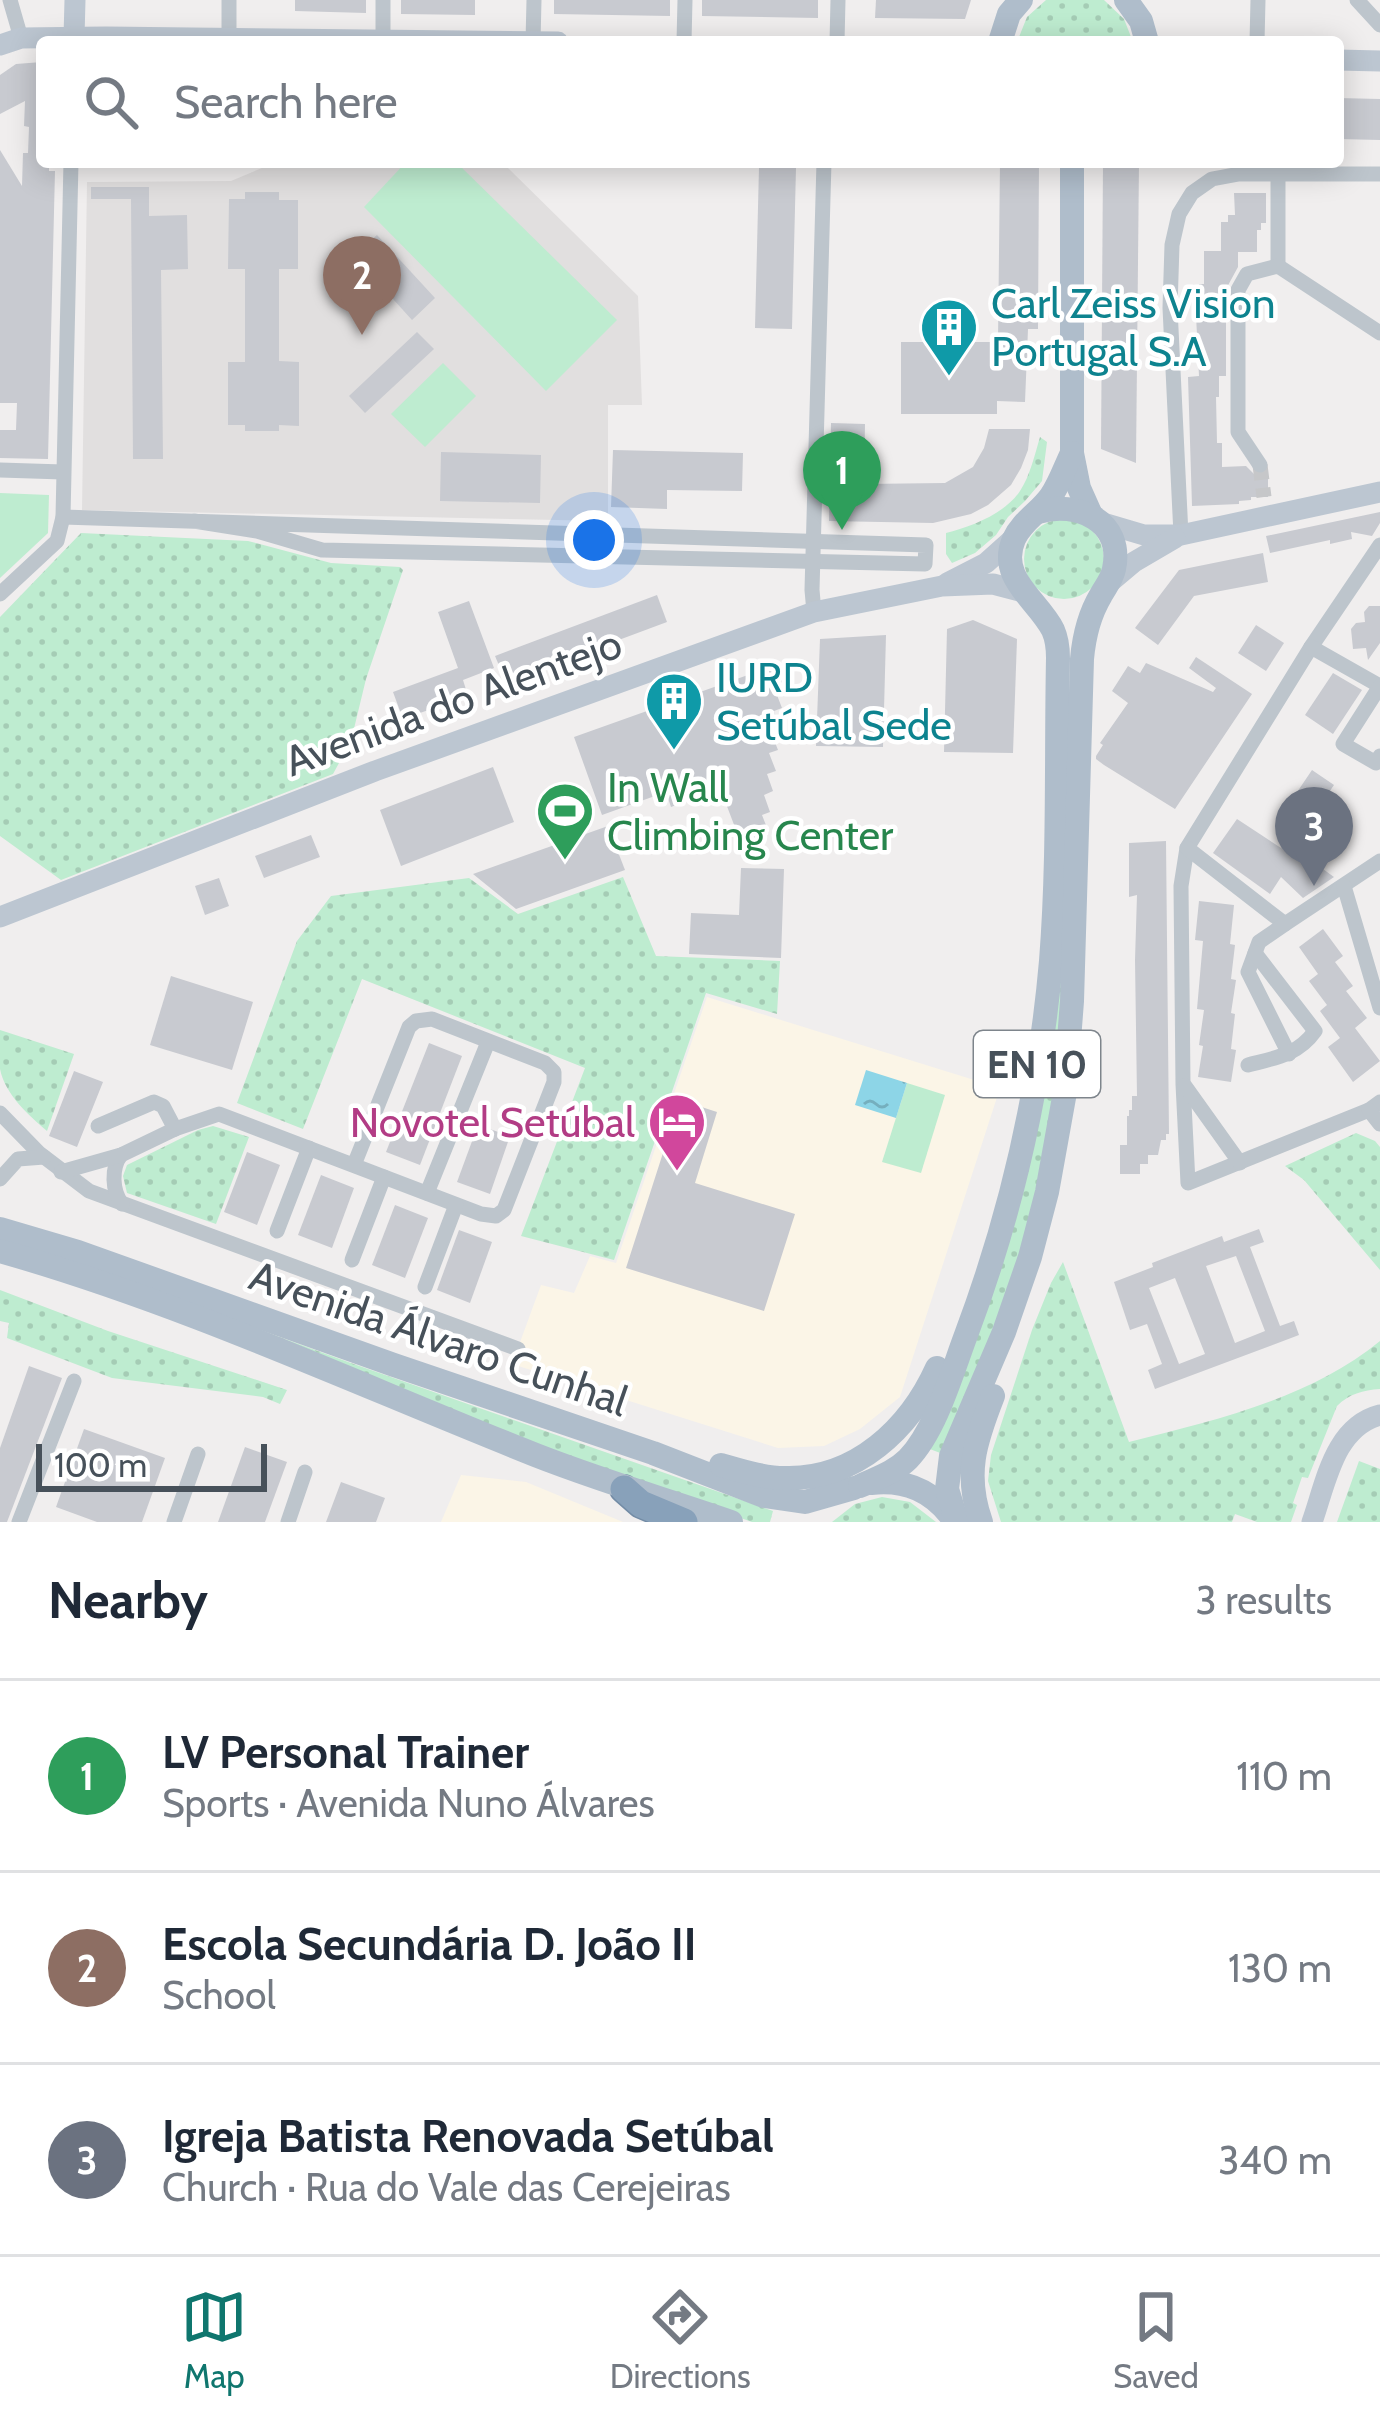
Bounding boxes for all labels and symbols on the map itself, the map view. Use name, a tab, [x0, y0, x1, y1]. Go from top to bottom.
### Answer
pin: 2	[323, 236, 401, 335]
place label: Carl Zeiss Vision Portugal S.A	[991, 277, 1275, 377]
building icon: Carl Zeiss Vision Portugal S.A	[918, 296, 980, 378]
pin: 1	[803, 431, 881, 530]
your location	[564, 510, 624, 570]
street label: Avenida do Alentejo	[277, 617, 629, 787]
place label: IURD Setúbal Sede	[716, 651, 952, 751]
building icon: IURD Setúbal Sede	[643, 670, 705, 752]
place label: In Wall Climbing Center	[607, 761, 894, 861]
sports icon: In Wall Climbing Center	[534, 780, 596, 862]
pin: 3	[1275, 787, 1353, 886]
road number: EN 10	[974, 1031, 1100, 1097]
hotel icon: Novotel Setúbal	[646, 1091, 708, 1173]
place label: Novotel Setúbal	[350, 1096, 635, 1148]
street label: Avenida Álvaro Cunhal	[243, 1249, 635, 1427]
scale bar	[36, 1438, 267, 1491]

